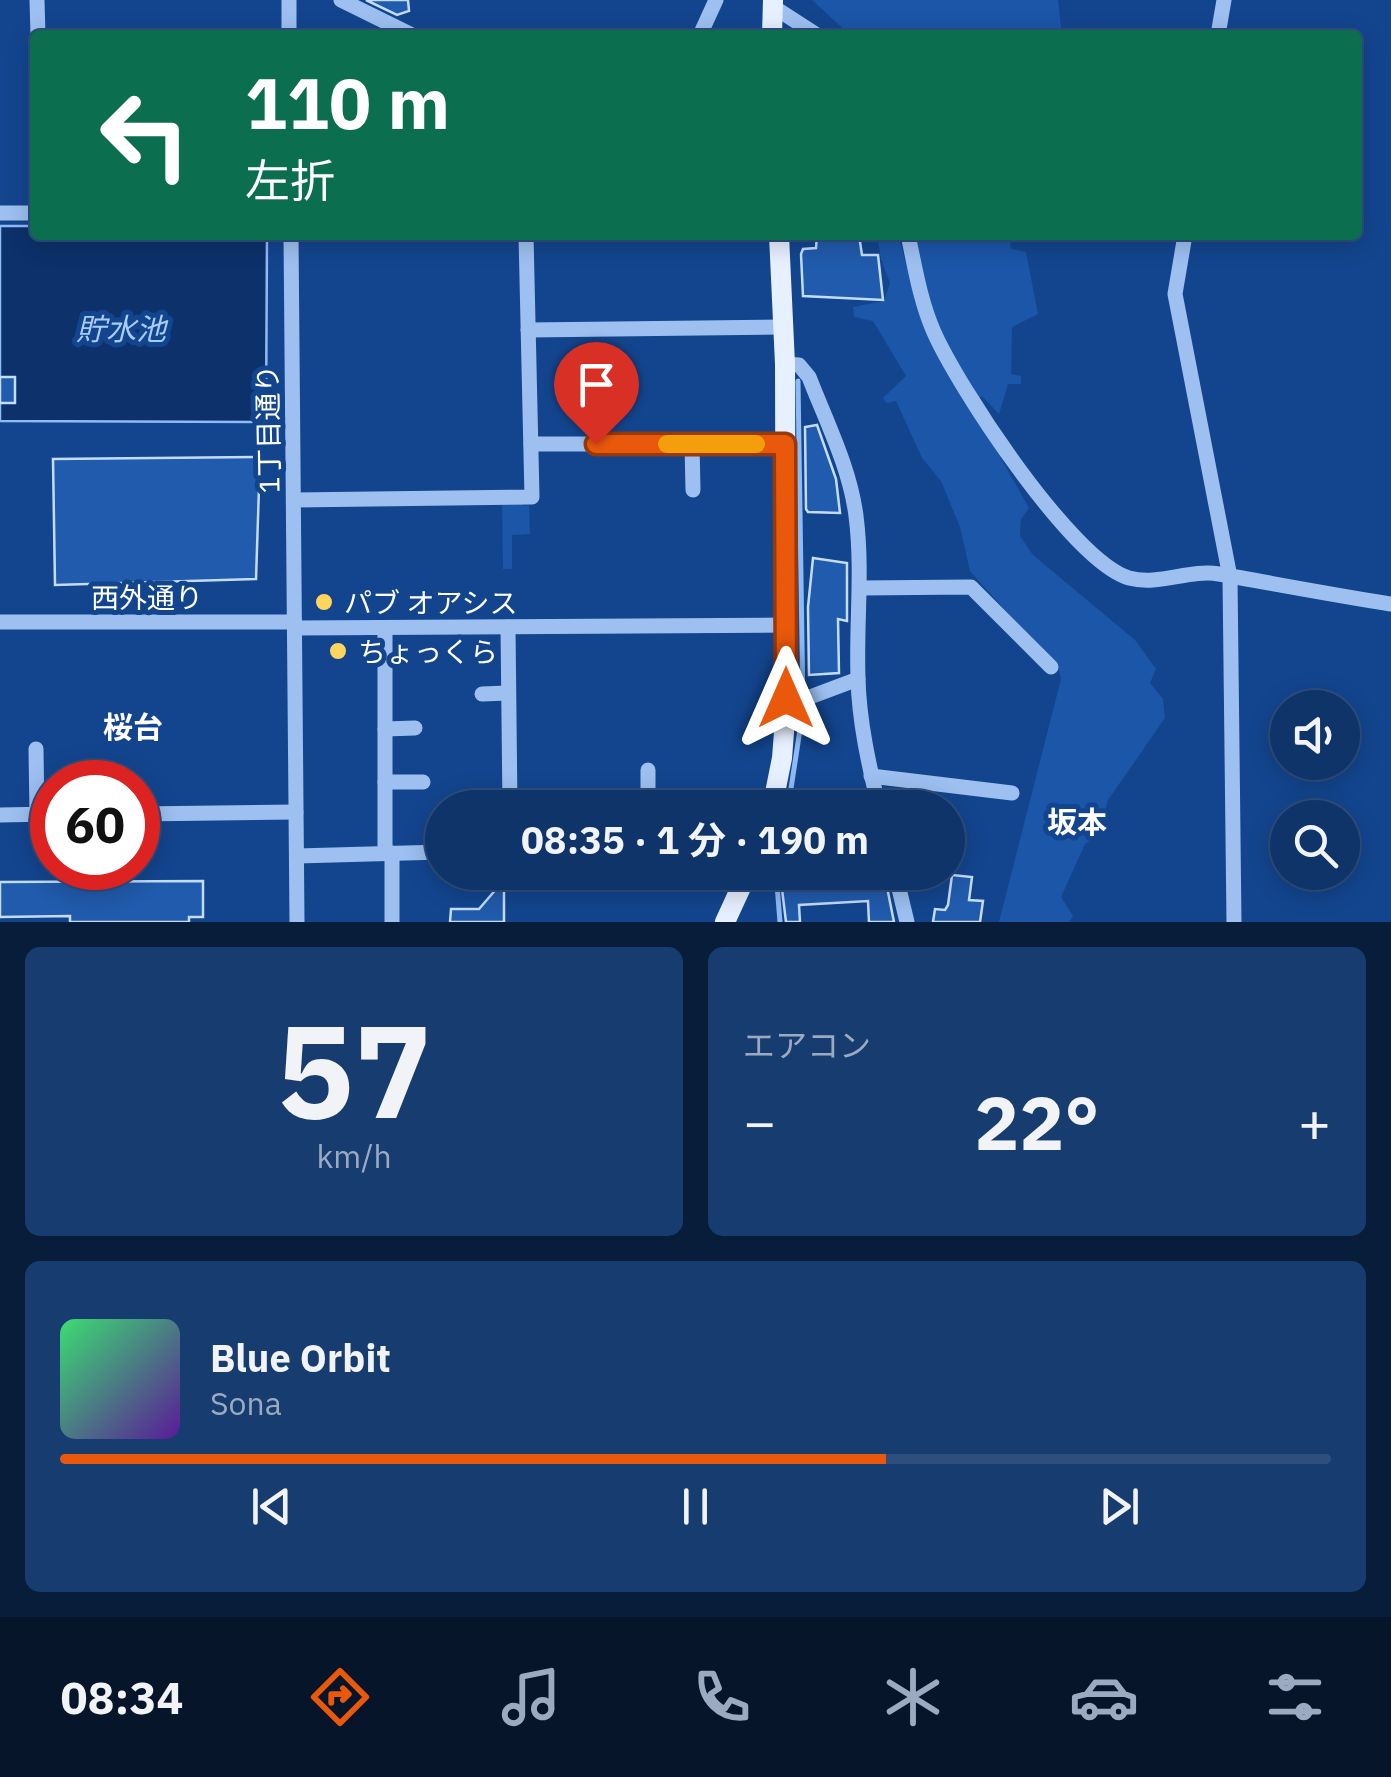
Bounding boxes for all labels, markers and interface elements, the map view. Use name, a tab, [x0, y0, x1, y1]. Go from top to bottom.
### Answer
text: 110 m	[245, 57, 450, 148]
icon: left	[80, 70, 210, 200]
text: 左折	[245, 151, 335, 209]
water label: 貯水池	[76, 309, 169, 348]
pin	[554, 342, 639, 445]
icon: arrive	[569, 357, 624, 412]
street label: 1丁目通り	[248, 364, 288, 494]
street label: 西外通り	[91, 579, 203, 616]
place label: パブ オアシス	[344, 584, 518, 621]
marker: パブ オアシス	[313, 591, 335, 613]
place label: ちょっくら	[358, 633, 498, 670]
marker: ちょっくら	[327, 640, 349, 662]
position arrow	[734, 646, 838, 750]
map controls	[1270, 690, 1360, 890]
button: sound	[1270, 690, 1360, 780]
district label: 桜台	[103, 707, 163, 746]
speed limit sign: 60	[30, 760, 160, 890]
button: search	[1270, 800, 1360, 890]
district label: 坂本	[1047, 802, 1107, 841]
text: 08:35 · 1 分 · 190 m	[521, 815, 869, 864]
text: 57	[276, 985, 432, 1154]
text: エアコン	[743, 1024, 871, 1066]
text: 22°	[974, 1073, 1100, 1171]
text: −	[743, 1086, 776, 1157]
text: +	[1298, 1086, 1331, 1157]
text: km/h	[316, 1135, 392, 1177]
text: Blue Orbit	[210, 1333, 391, 1382]
text: Sona	[210, 1382, 282, 1424]
icon: previous	[244, 1479, 299, 1534]
icon: pause	[668, 1479, 723, 1534]
icon: next	[1092, 1479, 1147, 1534]
icon: directions	[305, 1662, 375, 1732]
icon: music	[496, 1662, 566, 1732]
icon: phone	[687, 1662, 757, 1732]
icon: climate	[878, 1662, 948, 1732]
icon: car	[1069, 1662, 1139, 1732]
icon: filters	[1260, 1662, 1330, 1732]
text: 08:34	[61, 1668, 183, 1726]

